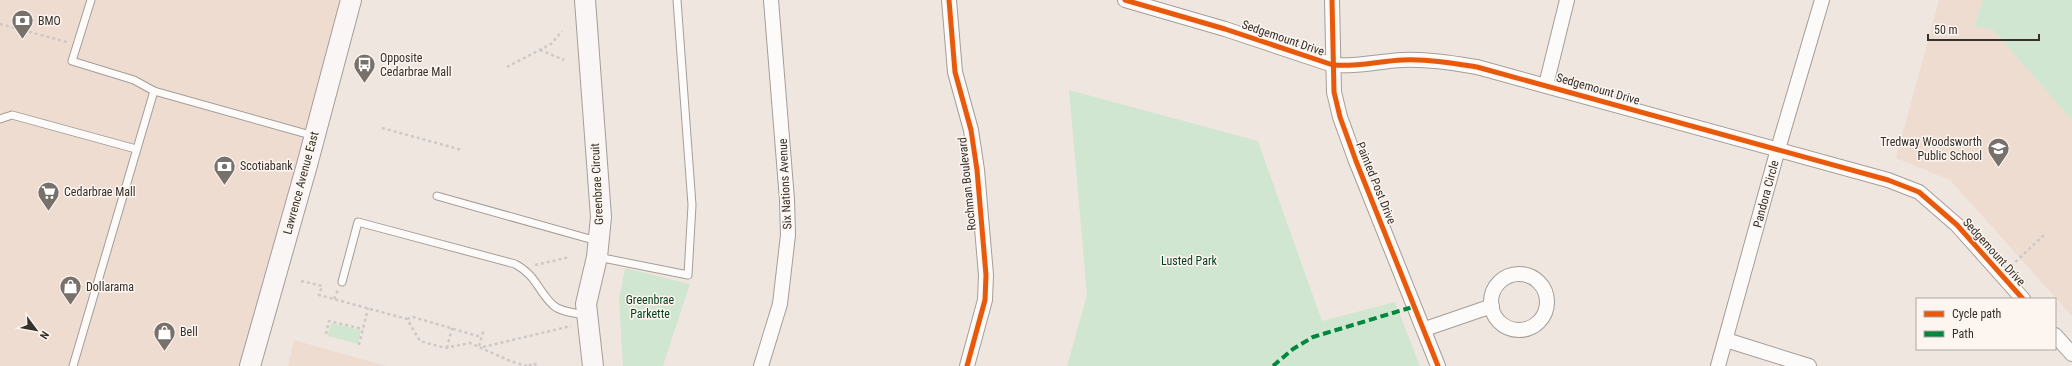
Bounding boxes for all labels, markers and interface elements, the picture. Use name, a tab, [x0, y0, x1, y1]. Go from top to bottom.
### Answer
bank icon: BMO	[9, 8, 35, 41]
place label: BMO	[38, 14, 61, 28]
scale bar	[1928, 16, 2039, 42]
street label: Sedgemount Drive	[1240, 17, 1326, 59]
text: 50 m	[1934, 23, 1958, 37]
place label: Opposite Cedarbrae Mall	[380, 51, 452, 79]
bus stop icon: Opposite Cedarbrae Mall	[351, 52, 377, 85]
street label: Sedgemount Drive	[1555, 70, 1642, 108]
street label: Lawrence Avenue East	[280, 129, 322, 236]
place label: Tredway Woodsworth Public School	[1880, 135, 1982, 163]
street label: Rochman Boulevard	[955, 136, 979, 232]
school or university icon: Tredway Woodsworth Public School	[1985, 136, 2011, 169]
street label: Six Nations Avenue	[776, 138, 794, 230]
street label: Painted Post Drive	[1353, 140, 1399, 226]
street label: Greenbrae Circuit	[588, 142, 606, 225]
bank icon: Scotiabank	[212, 153, 238, 186]
street label: Pandora Circle	[1750, 158, 1782, 229]
place label: Scotiabank	[240, 159, 293, 173]
supermarket icon: Cedarbrae Mall	[36, 179, 62, 212]
place label: Cedarbrae Mall	[64, 185, 136, 199]
street label: Sedgemount Drive	[1960, 215, 2028, 289]
park label: Lusted Park	[1161, 254, 1218, 268]
shop icon: Dollarama	[57, 274, 83, 307]
place label: Dollarama	[86, 280, 134, 294]
park label: Greenbrae Parkette	[626, 293, 675, 321]
legend	[1916, 298, 2056, 350]
text: Cycle path	[1952, 307, 2002, 321]
north arrow	[16, 310, 56, 350]
shop icon: Bell	[151, 319, 177, 352]
place label: Bell	[180, 325, 198, 339]
text: Path	[1952, 327, 1974, 341]
text: N	[37, 329, 51, 342]

